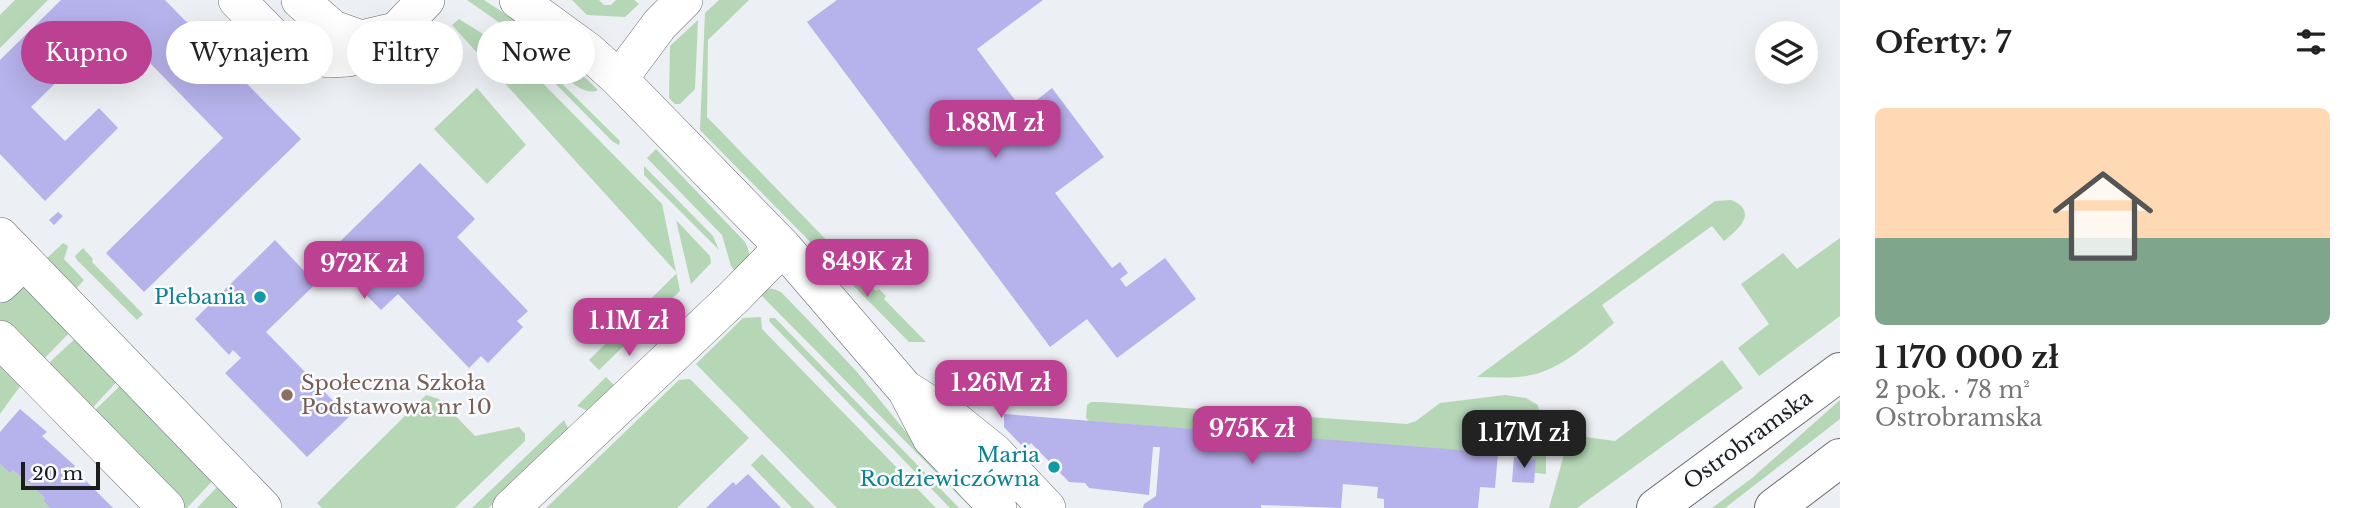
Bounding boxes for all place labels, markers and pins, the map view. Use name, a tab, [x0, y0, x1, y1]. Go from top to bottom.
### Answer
pin: 1.88M zł	[923, 100, 1067, 160]
pin: 849K zł	[802, 240, 932, 299]
pin: 972K zł	[299, 242, 429, 301]
place label: Plebania	[154, 284, 246, 310]
marker: Plebania	[252, 289, 268, 305]
pin: 1.1M zł	[564, 298, 694, 358]
pin: 1.26M zł	[929, 360, 1073, 420]
place label: Społeczna Szkoła Podstawowa nr 10	[301, 370, 492, 420]
marker: Społeczna Szkoła Podstawowa nr 10	[279, 387, 295, 403]
pin: 975K zł	[1187, 406, 1317, 466]
pin: 1.17M zł	[1452, 410, 1596, 470]
place label: Maria Rodziewiczówna	[860, 442, 1040, 492]
marker: Maria Rodziewiczówna	[1046, 459, 1062, 475]

